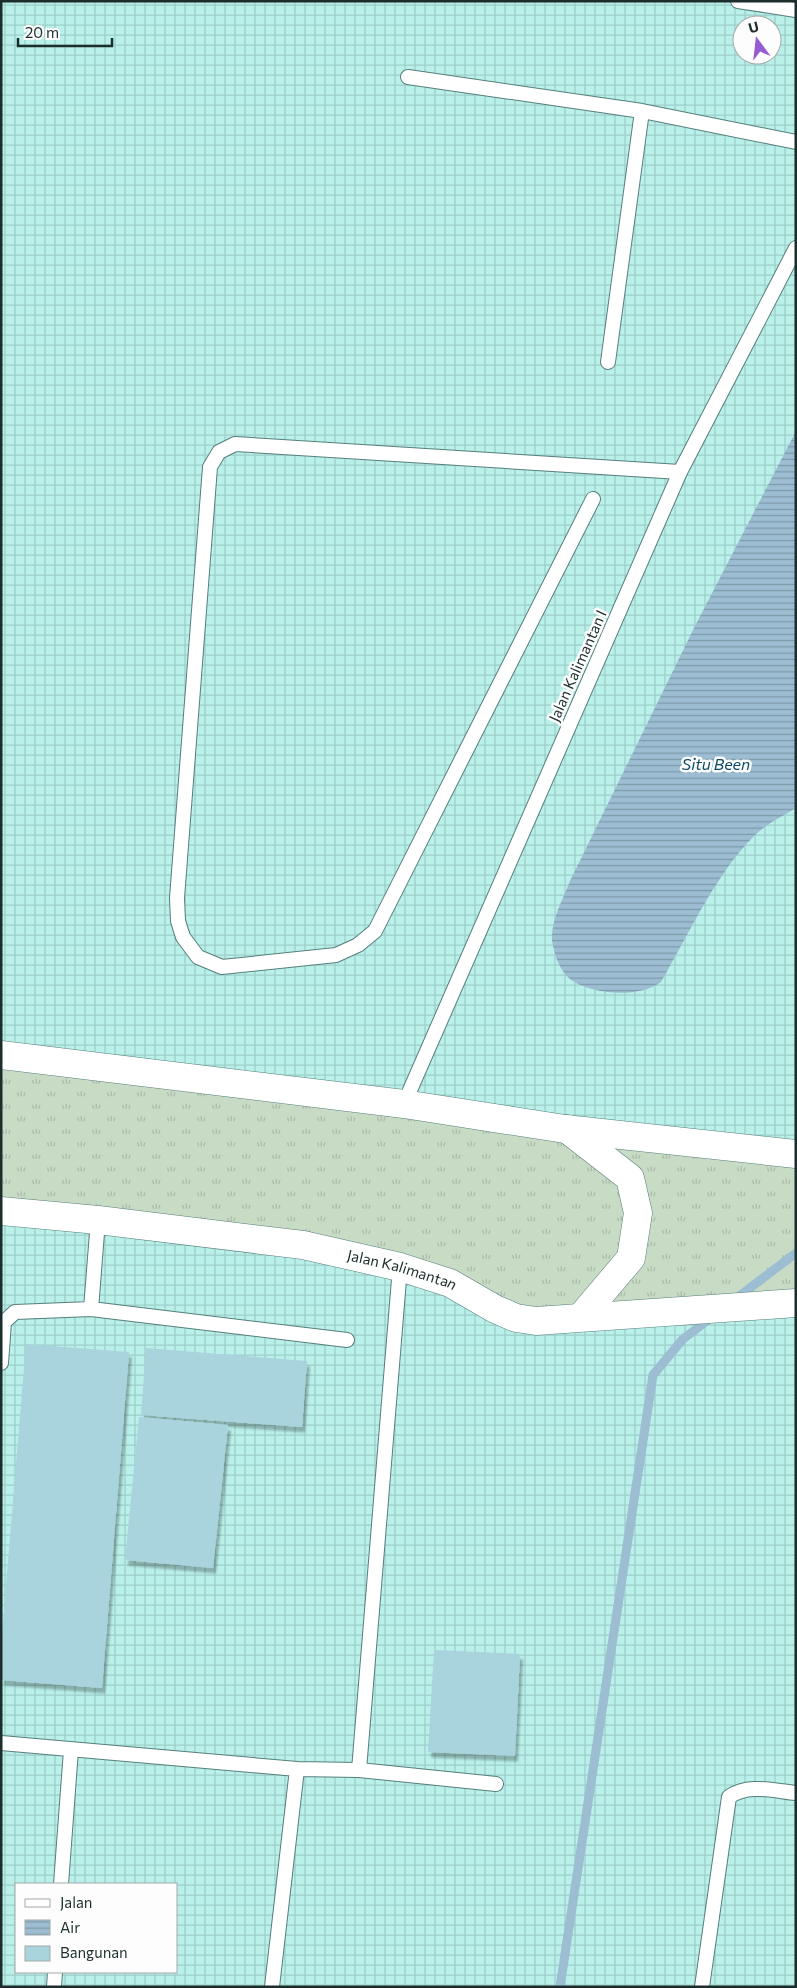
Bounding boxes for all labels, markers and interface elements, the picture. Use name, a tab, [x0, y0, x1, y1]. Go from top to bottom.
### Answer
scale bar	[18, 15, 111, 47]
north arrow	[732, 15, 782, 65]
text: U	[746, 17, 761, 36]
text: 20 m	[25, 23, 59, 41]
street label: Jalan Kalimantan I	[544, 607, 610, 724]
water label: Situ Been	[682, 754, 750, 773]
street label: Jalan Kalimantan	[346, 1245, 461, 1293]
legend	[15, 1883, 178, 1973]
text: Jalan	[60, 1893, 92, 1911]
text: Air	[60, 1918, 80, 1936]
text: Bangunan	[60, 1943, 128, 1961]

